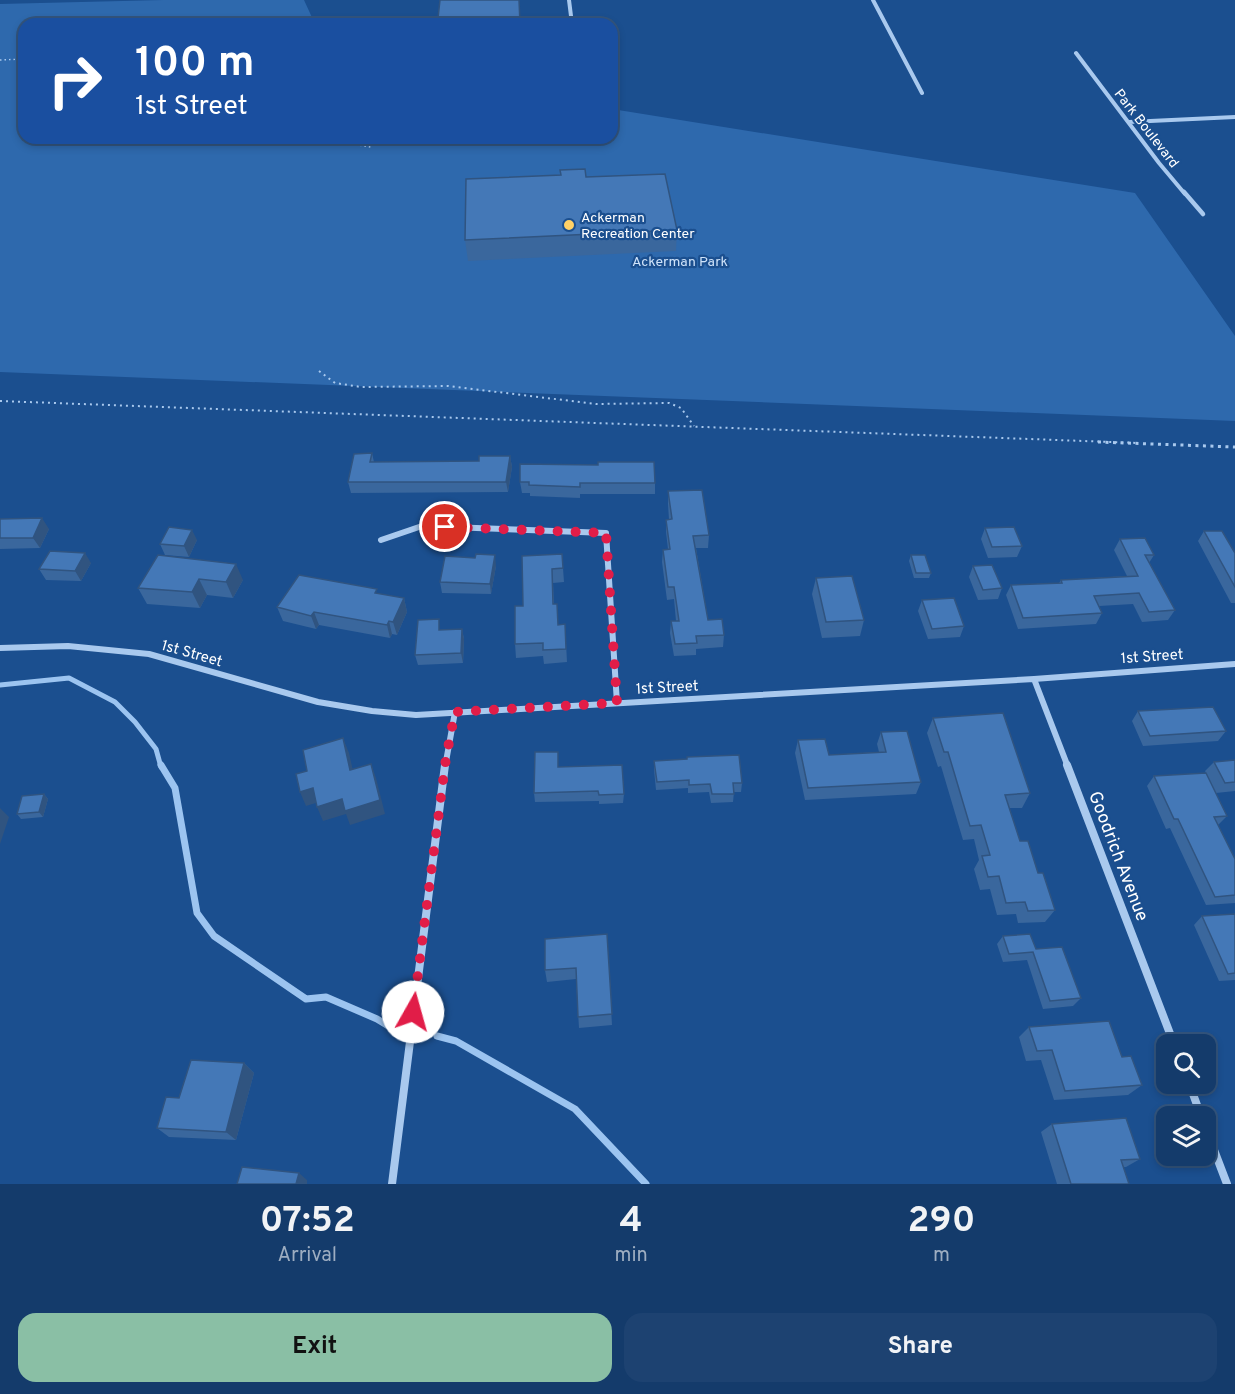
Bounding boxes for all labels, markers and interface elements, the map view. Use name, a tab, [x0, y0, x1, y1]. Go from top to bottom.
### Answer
text: 100 m	[135, 38, 254, 91]
icon: right	[36, 42, 114, 120]
street label: Park Boulevard	[1110, 86, 1182, 172]
text: 1st Street	[135, 90, 248, 124]
place label: Ackerman Recreation Center	[581, 210, 695, 243]
marker: Ackerman Recreation Center	[562, 218, 576, 232]
park label: Ackerman Park	[632, 254, 728, 271]
pin	[419, 501, 470, 552]
icon: arrive	[428, 510, 461, 543]
street label: 1st Street	[159, 637, 224, 672]
street label: 1st Street	[1120, 646, 1184, 669]
street label: 1st Street	[635, 677, 699, 700]
street label: Goodrich Avenue	[1082, 788, 1153, 925]
position arrow	[381, 980, 445, 1044]
map controls	[1156, 1034, 1216, 1166]
button: search	[1156, 1034, 1216, 1094]
button: layers	[1156, 1106, 1216, 1166]
text: 07:52	[260, 1199, 355, 1245]
text: 4	[620, 1199, 643, 1245]
text: 290	[907, 1199, 975, 1245]
text: Arrival	[277, 1243, 337, 1269]
text: min	[614, 1243, 648, 1269]
text: m	[933, 1243, 950, 1269]
button: Exit	[18, 1313, 612, 1382]
button: Share	[624, 1313, 1217, 1382]

